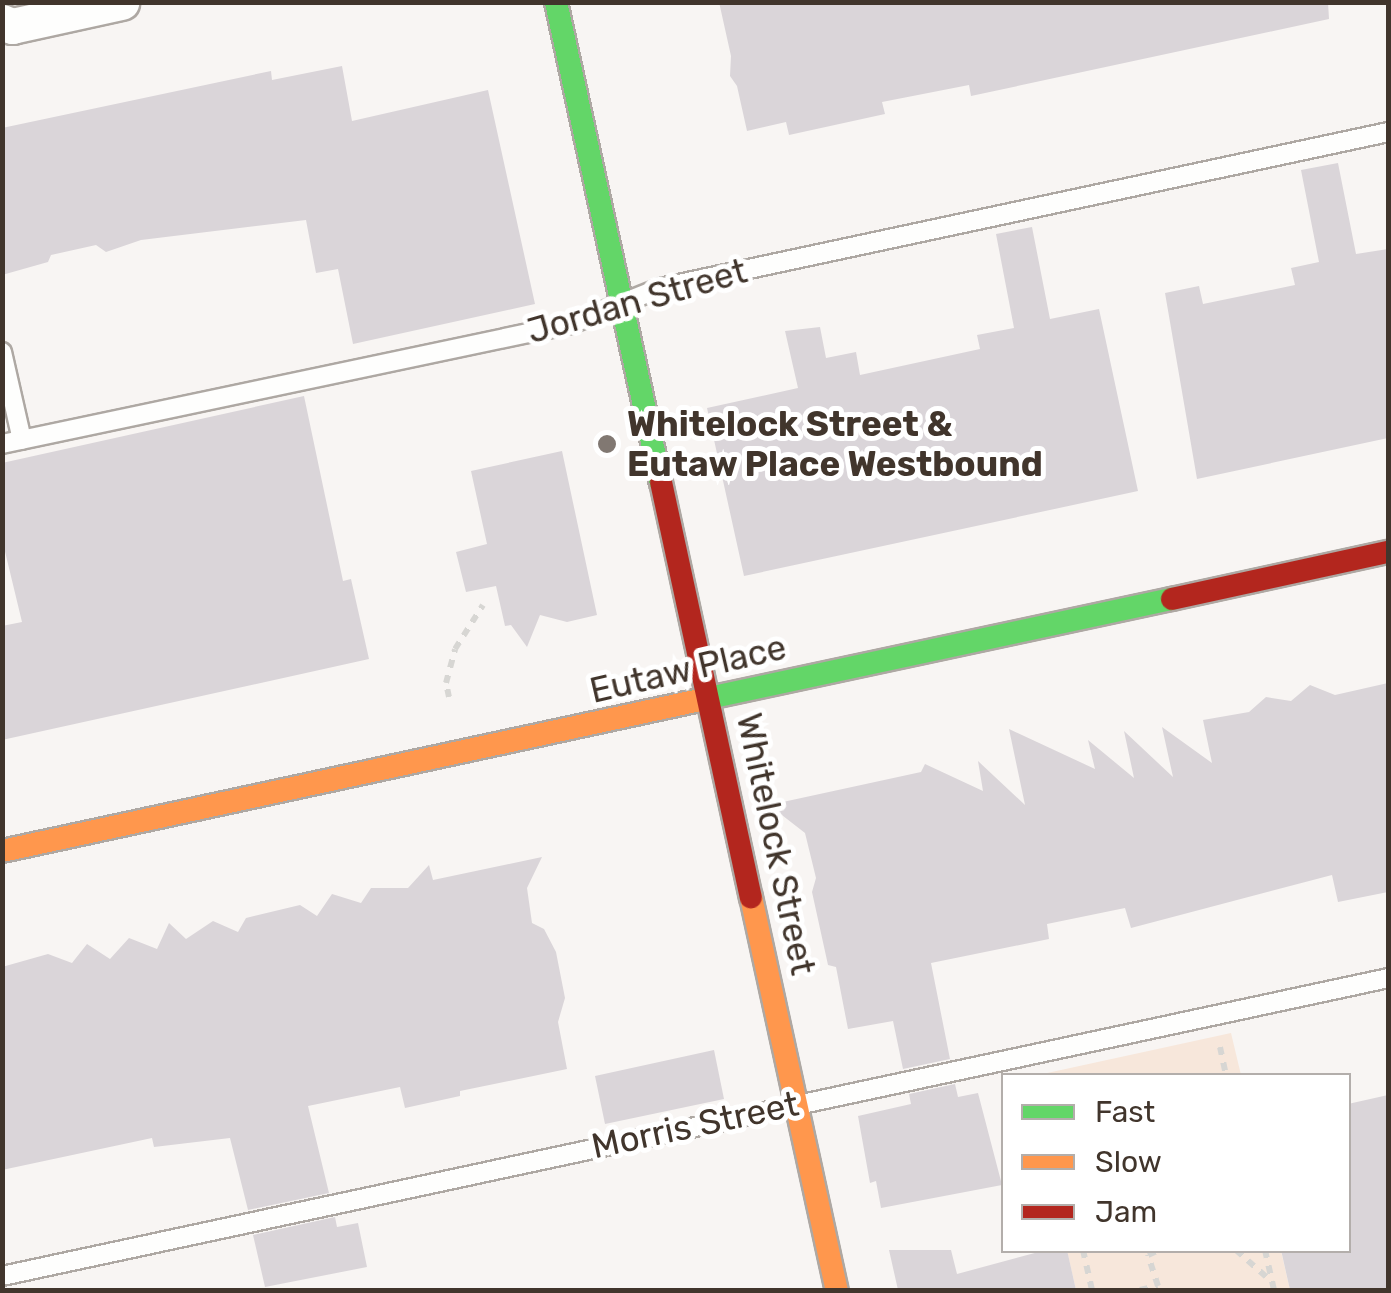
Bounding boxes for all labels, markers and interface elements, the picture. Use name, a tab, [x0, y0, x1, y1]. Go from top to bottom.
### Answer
street label: Jordan Street	[522, 250, 752, 352]
place label: Whitelock Street & Eutaw Place Westbound	[627, 403, 1044, 485]
marker: Whitelock Street & Eutaw Place Westbound	[596, 433, 618, 455]
street label: Eutaw Place	[585, 626, 791, 712]
street label: Whitelock Street	[728, 709, 824, 979]
legend	[1001, 1073, 1351, 1253]
street label: Morris Street	[588, 1083, 802, 1167]
text: Fast	[1095, 1094, 1155, 1130]
text: Slow	[1095, 1144, 1162, 1180]
text: Jam	[1095, 1194, 1157, 1230]

